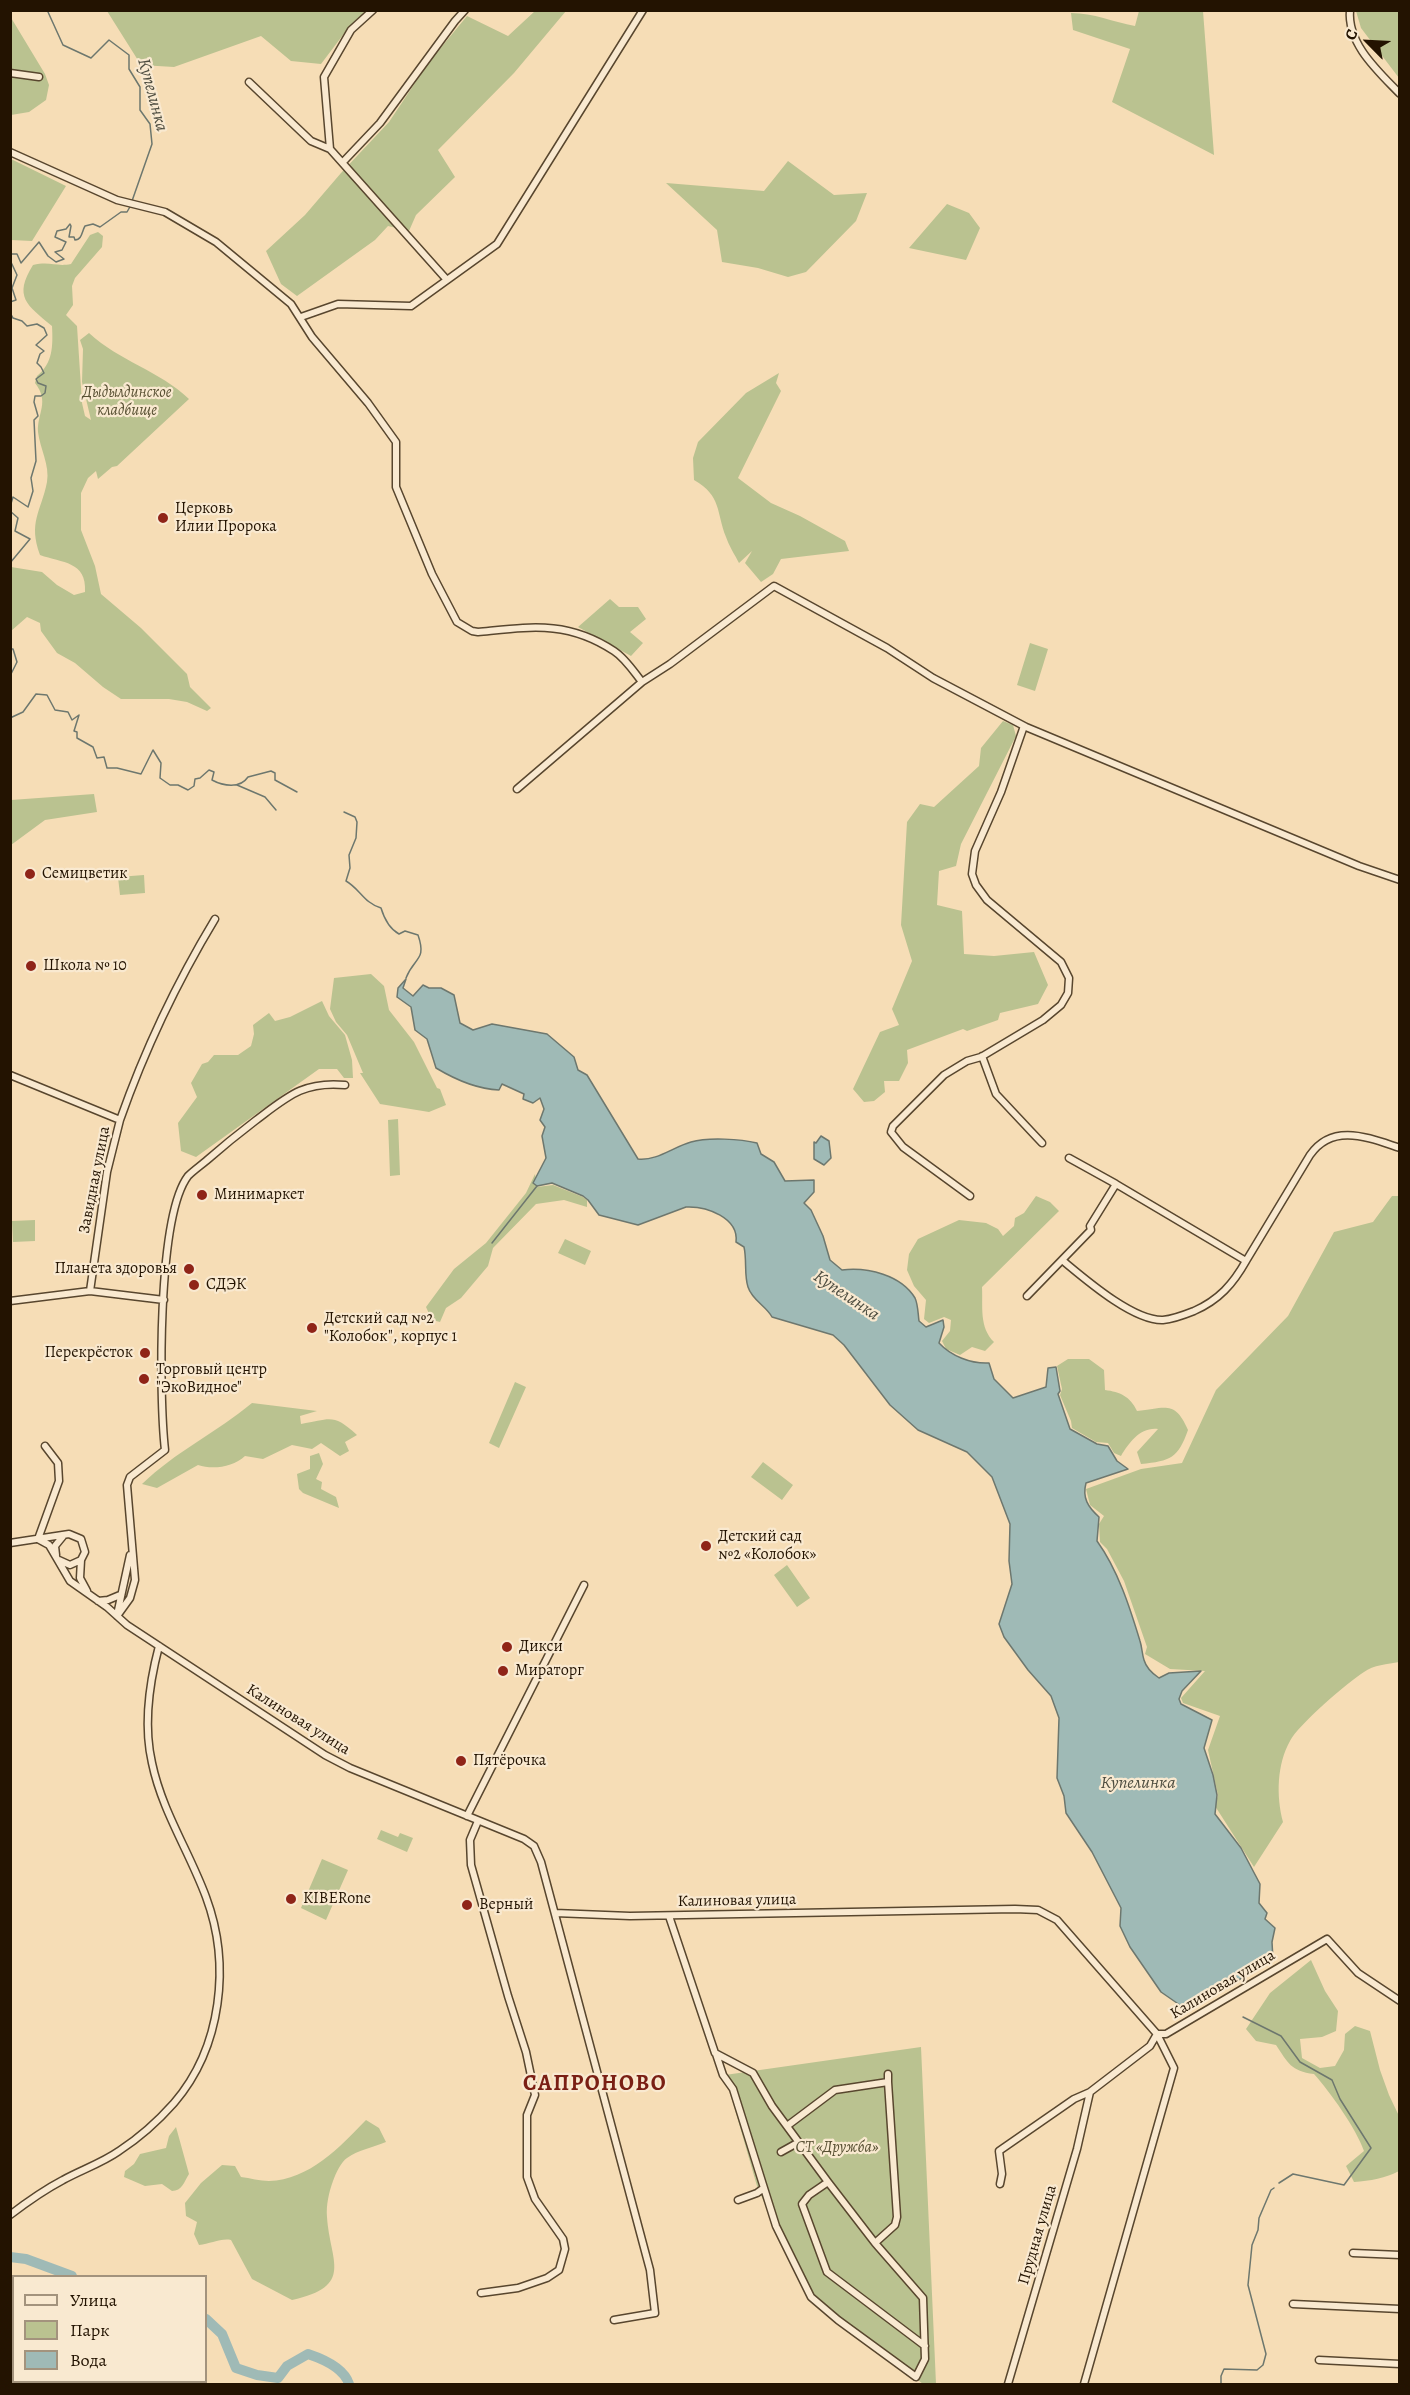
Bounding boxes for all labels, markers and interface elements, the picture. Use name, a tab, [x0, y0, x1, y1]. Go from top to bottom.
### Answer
north arrow	[1338, 12, 1398, 72]
text: С	[1339, 26, 1364, 44]
water label: Купелинка	[132, 56, 172, 134]
park label: Дыдылдинское кладбище	[82, 383, 172, 421]
place label: Церковь Илии Пророка	[175, 499, 277, 537]
marker: Церковь Илии Пророка	[156, 511, 170, 525]
place label: Семицветик	[42, 864, 128, 884]
marker: Семицветик	[23, 867, 37, 881]
place label: Школа № 10	[43, 956, 127, 976]
marker: Школа № 10	[24, 959, 38, 973]
street label: Завидная улица	[75, 1125, 115, 1235]
place label: Минимаркет	[214, 1185, 304, 1205]
marker: Минимаркет	[195, 1188, 209, 1202]
place label: Планета здоровья	[54, 1259, 177, 1279]
marker: Планета здоровья	[182, 1262, 196, 1276]
water label: Купелинка	[809, 1266, 883, 1326]
place label: СДЭК	[206, 1275, 246, 1295]
marker: СДЭК	[187, 1278, 201, 1292]
place label: Детский сад №2 "Колобок", корпус 1	[324, 1309, 457, 1347]
marker: Детский сад №2 "Колобок", корпус 1	[305, 1321, 319, 1335]
place label: Перекрёсток	[45, 1343, 133, 1363]
marker: Перекрёсток	[138, 1346, 152, 1360]
place label: Торговый центр "ЭкоВидное"	[156, 1360, 267, 1398]
marker: Торговый центр "ЭкоВидное"	[137, 1372, 151, 1386]
place label: Детский сад №2 «Колобок»	[718, 1527, 816, 1565]
marker: Детский сад №2 «Колобок»	[699, 1539, 713, 1553]
place label: Дикси	[519, 1637, 563, 1657]
marker: Дикси	[500, 1640, 514, 1654]
place label: Мираторг	[515, 1661, 584, 1681]
marker: Мираторг	[496, 1664, 510, 1678]
street label: Калиновая улица	[243, 1680, 353, 1760]
place label: Пятёрочка	[473, 1751, 546, 1771]
marker: Пятёрочка	[454, 1754, 468, 1768]
water label: Купелинка	[1100, 1773, 1176, 1795]
place label: KIBERone	[303, 1889, 371, 1909]
street label: Калиновая улица	[677, 1890, 797, 1912]
marker: KIBERone	[284, 1892, 298, 1906]
place label: Верный	[479, 1895, 533, 1915]
marker: Верный	[460, 1898, 474, 1912]
street label: Калиновая улица	[1167, 1946, 1279, 2024]
district label: САПРОНОВО	[523, 2072, 667, 2098]
park label: СТ «Дружба»	[795, 2138, 879, 2158]
street label: Прудная улица	[1015, 2183, 1061, 2287]
legend	[12, 2275, 207, 2383]
text: Улица	[70, 2288, 117, 2312]
text: Парк	[70, 2318, 110, 2342]
text: Вода	[70, 2348, 107, 2372]

